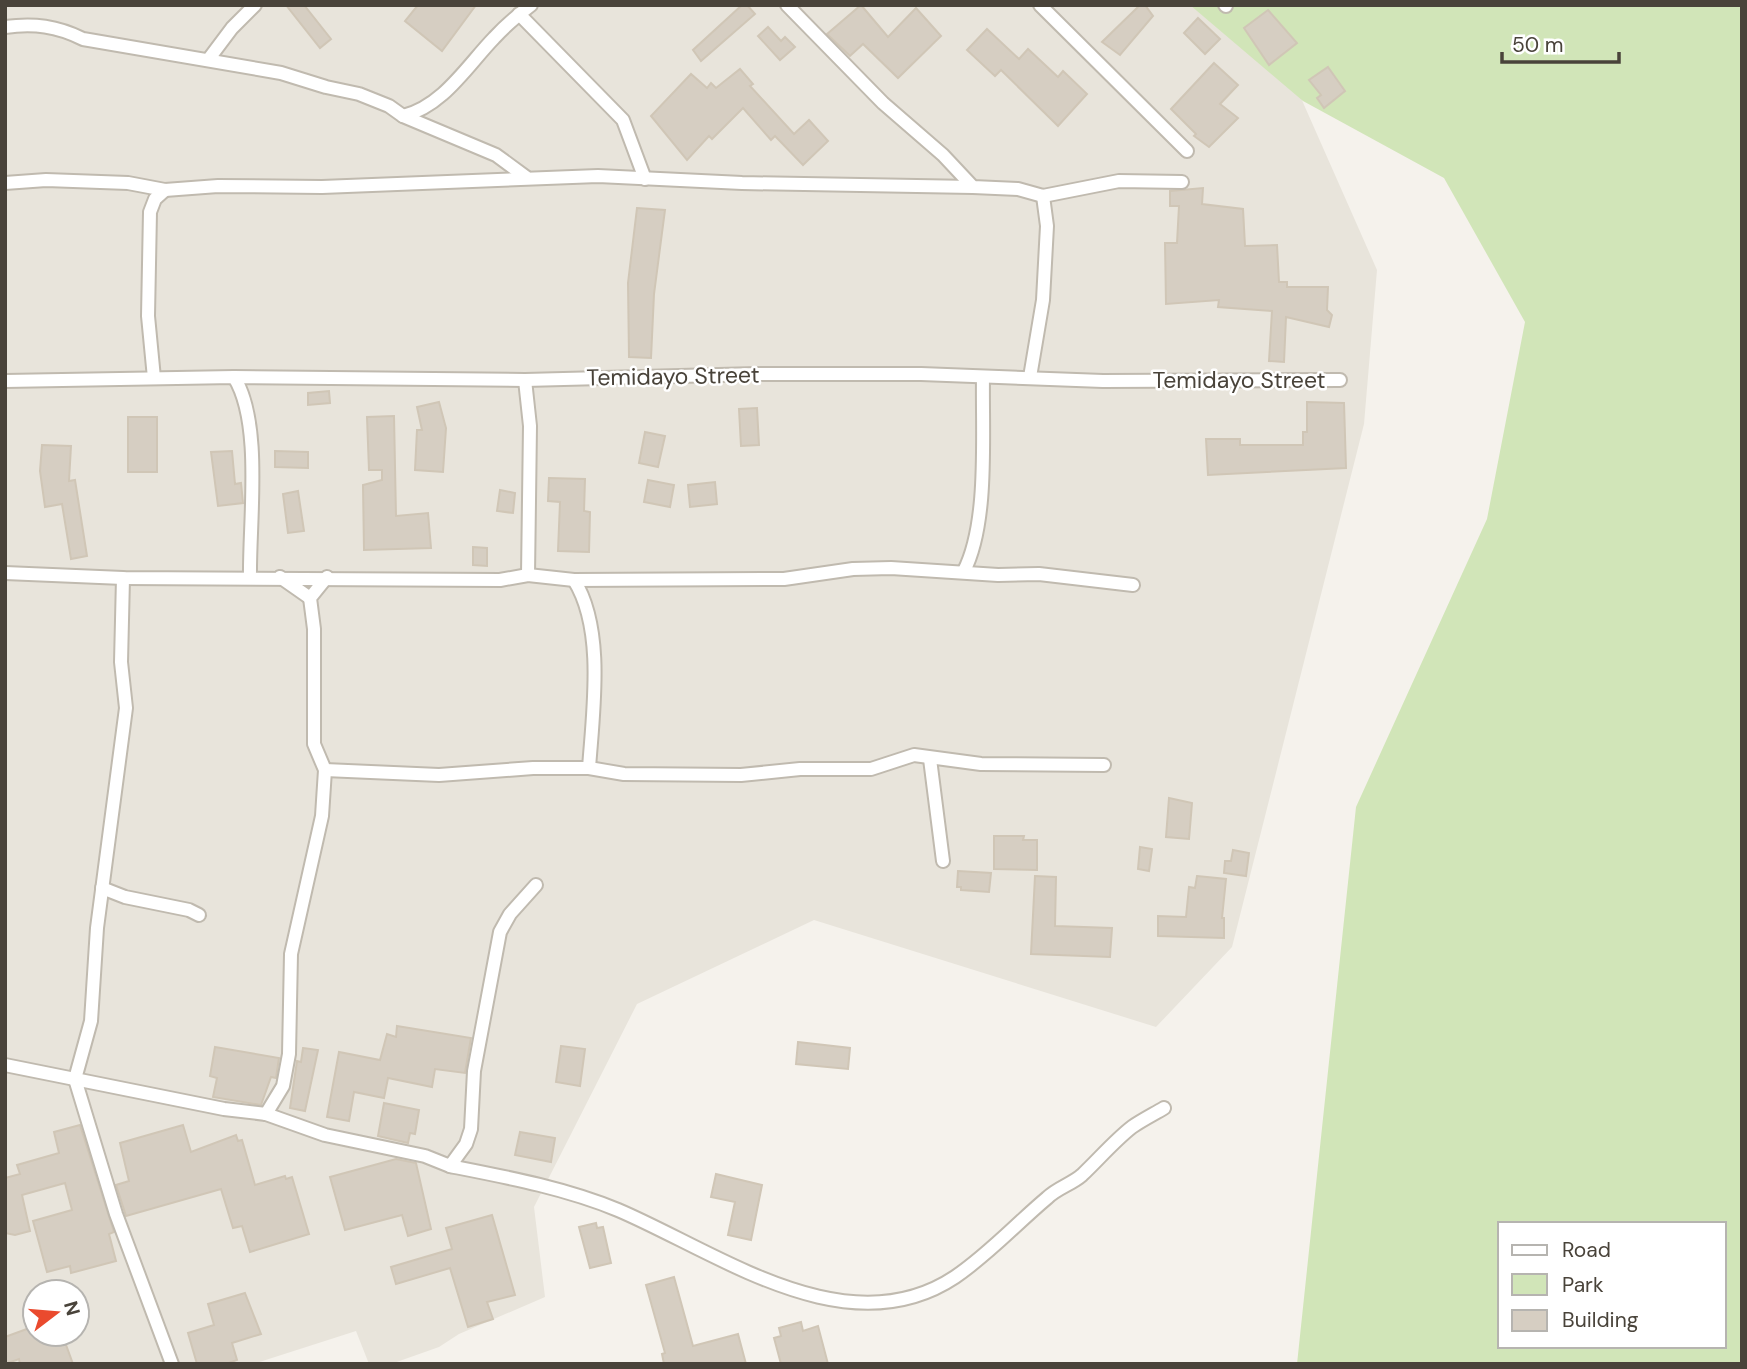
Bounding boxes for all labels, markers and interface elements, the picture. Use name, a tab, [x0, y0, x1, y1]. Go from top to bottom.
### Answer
scale bar	[1502, 21, 1619, 65]
text: 50 m	[1512, 31, 1563, 59]
street label: Temidayo Street	[586, 359, 760, 393]
street label: Temidayo Street	[1152, 365, 1326, 395]
legend	[1498, 1222, 1726, 1348]
text: Road	[1562, 1236, 1611, 1264]
text: Park	[1562, 1271, 1604, 1299]
north arrow	[21, 1278, 91, 1348]
text: N	[58, 1298, 86, 1319]
text: Building	[1562, 1306, 1639, 1334]

